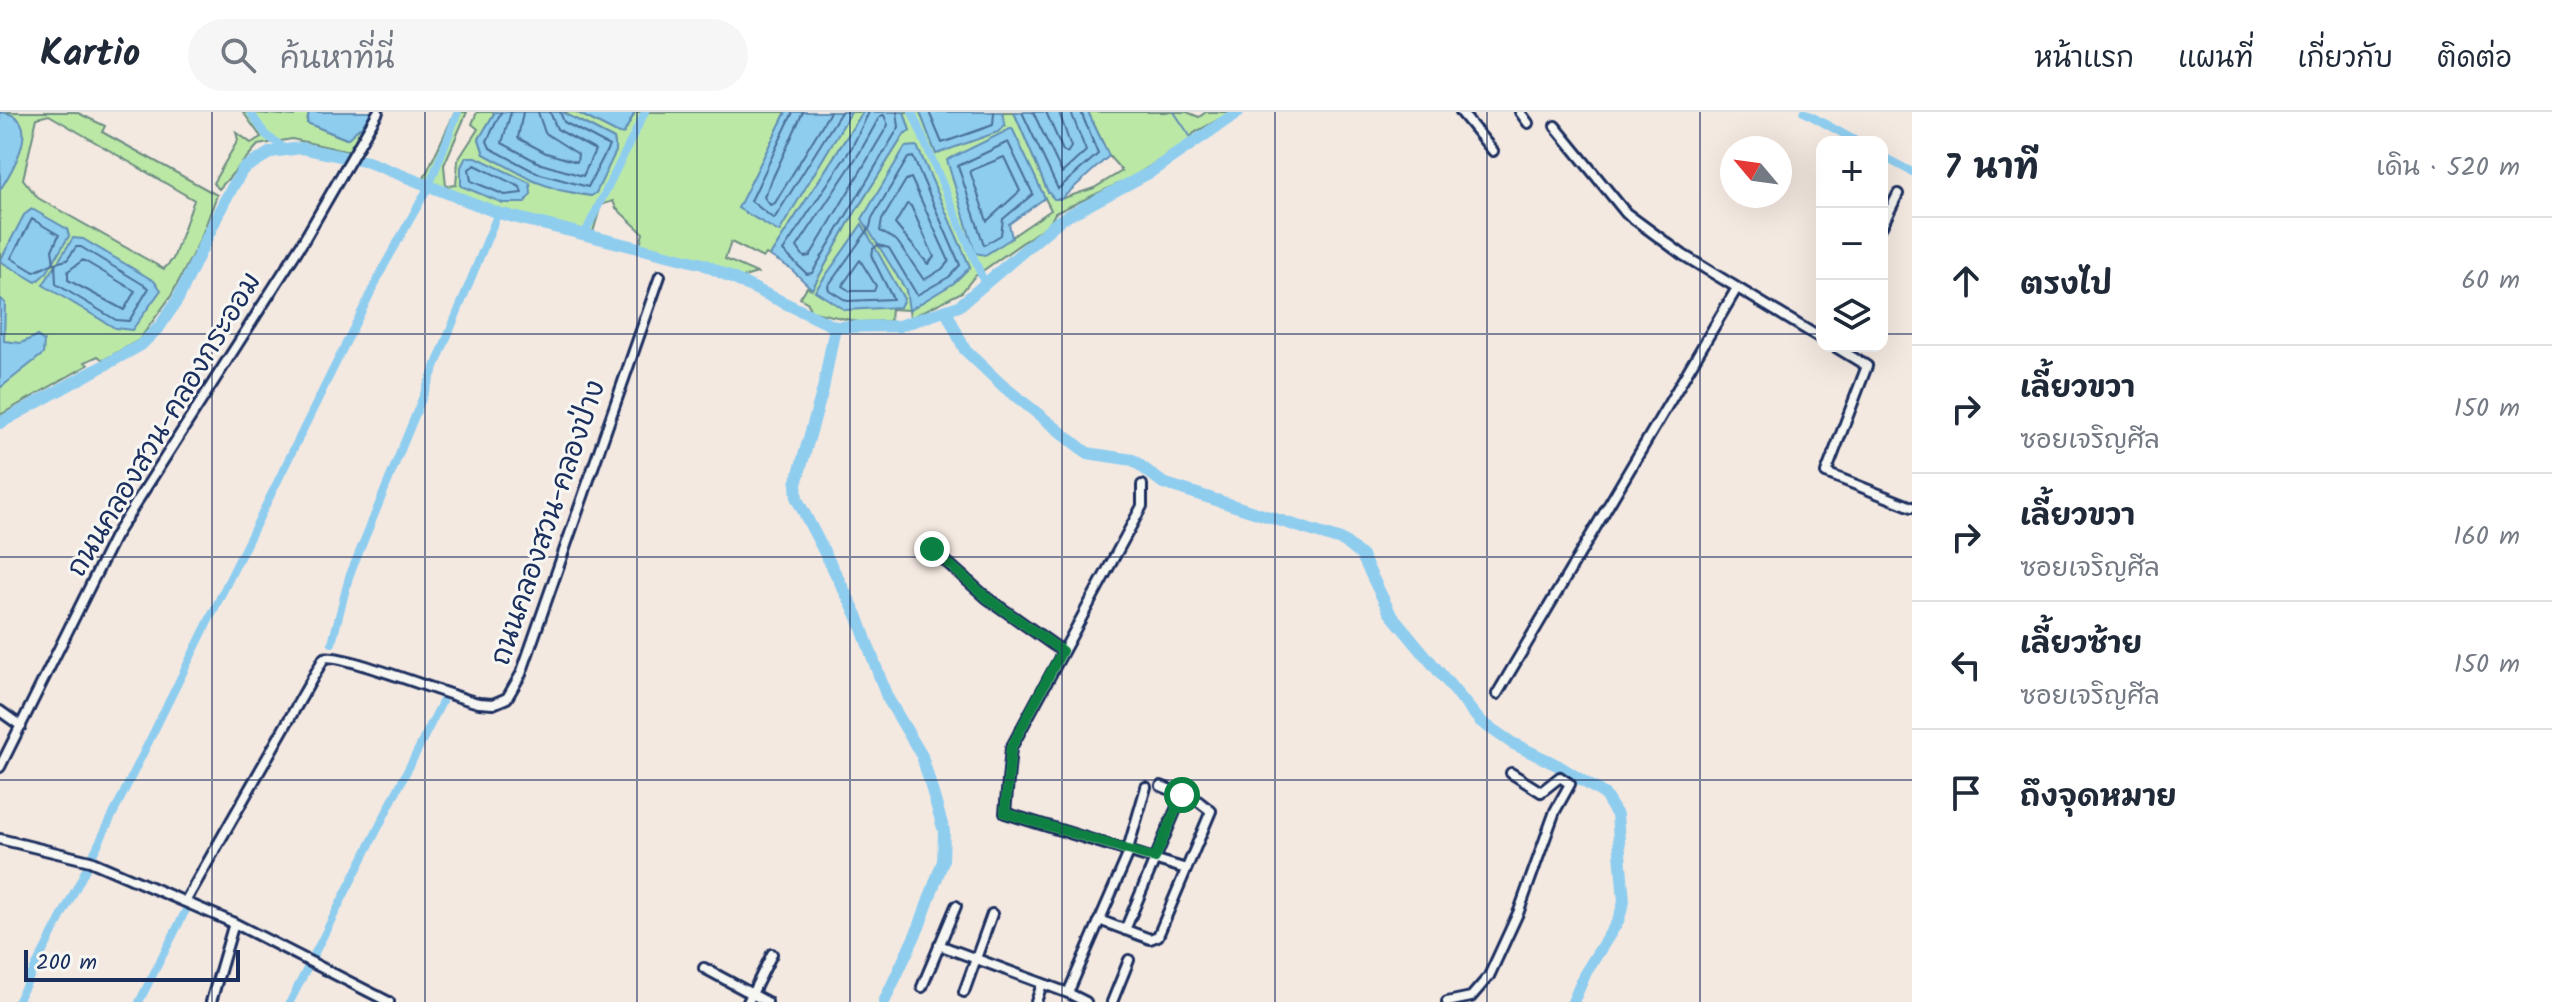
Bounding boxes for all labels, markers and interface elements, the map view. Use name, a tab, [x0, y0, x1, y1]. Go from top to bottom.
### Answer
search box	[188, 19, 748, 91]
text: Kartio	[40, 25, 140, 85]
icon: search	[216, 33, 260, 77]
text: ค้นหาที่นี่	[280, 36, 394, 84]
text: หน้าแรก	[2034, 37, 2134, 82]
text: แผนที่	[2178, 37, 2254, 82]
text: เกี่ยวกับ	[2298, 37, 2393, 82]
text: ติดต่อ	[2437, 37, 2512, 82]
north arrow	[1720, 136, 1792, 208]
map controls	[1816, 136, 1888, 352]
button: +	[1816, 136, 1888, 208]
text: 7 นาที	[1944, 142, 2039, 196]
text: เดิน · 520 m	[2376, 147, 2520, 189]
button: −	[1816, 208, 1888, 280]
icon: ahead	[1944, 259, 1988, 303]
text: 60 m	[2461, 260, 2520, 302]
text: ตรงไป	[2020, 262, 2112, 310]
street label: ถนนคลองสวน-คลองกระออม	[56, 264, 274, 586]
button: layers	[1816, 280, 1888, 352]
text: เลี้ยวขวา	[2020, 365, 2135, 413]
street label: ถนนคลองสวน-คลองป่าง	[479, 374, 619, 672]
icon: right	[1944, 387, 1988, 431]
text: 150 m	[2454, 388, 2520, 430]
text: ซอยเจริญศีล	[2020, 420, 2160, 462]
text: เลี้ยวขวา	[2020, 493, 2135, 541]
icon: right	[1944, 515, 1988, 559]
text: 160 m	[2453, 516, 2520, 558]
route end	[914, 531, 950, 567]
text: ซอยเจริญศีล	[2020, 548, 2160, 590]
text: เลี้ยวซ้าย	[2020, 621, 2142, 669]
icon: left	[1944, 643, 1988, 687]
text: 150 m	[2454, 644, 2520, 686]
text: ซอยเจริญศีล	[2020, 676, 2160, 718]
icon: arrive	[1944, 771, 1988, 815]
text: ถึงจุดหมาย	[2020, 774, 2177, 822]
route start	[1164, 777, 1200, 813]
scale bar	[24, 946, 240, 982]
text: 200 m	[36, 946, 97, 981]

